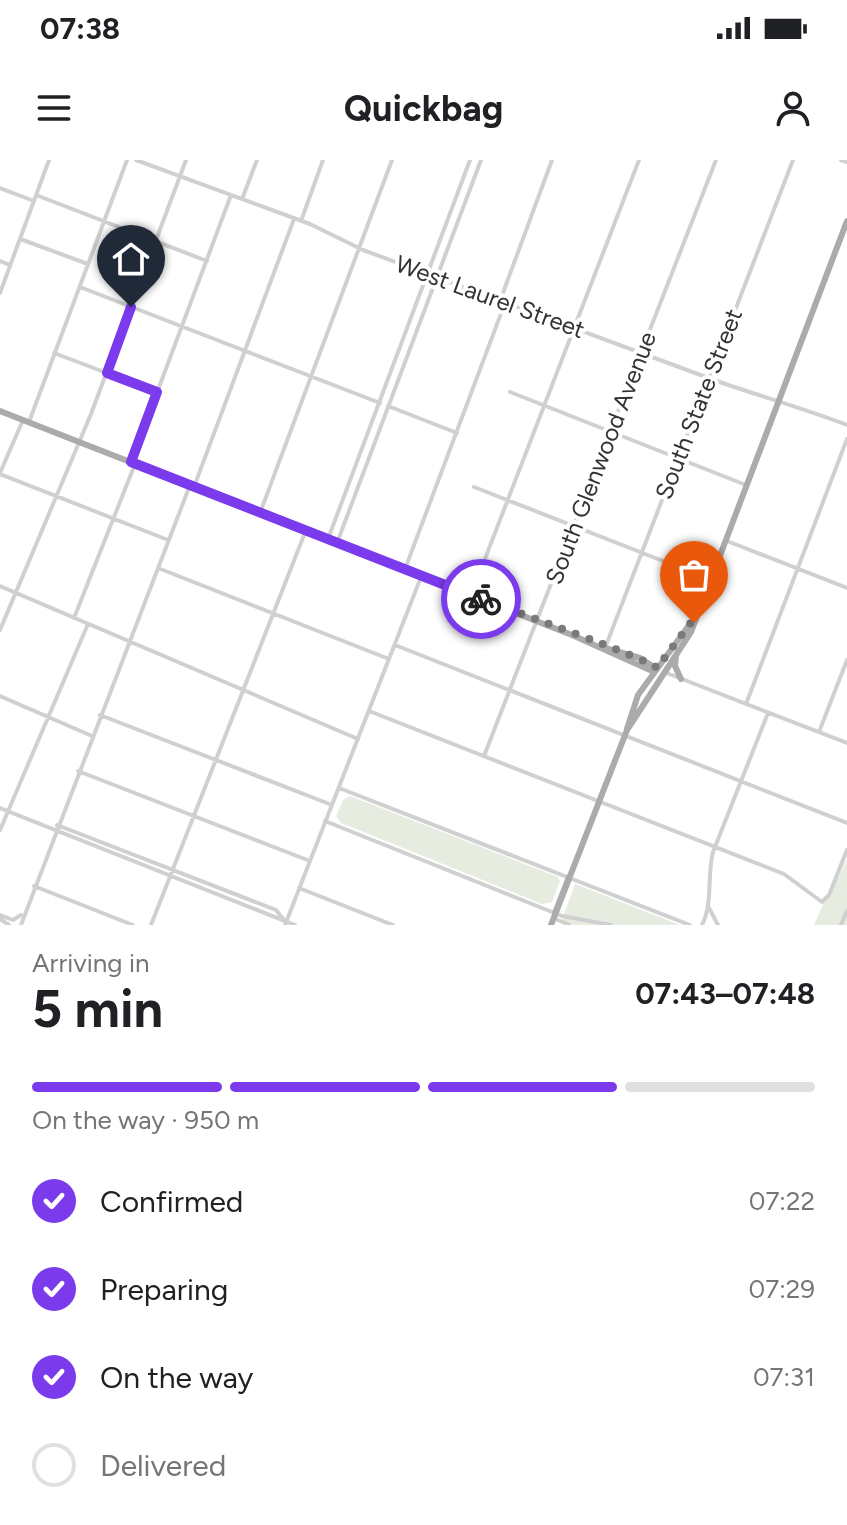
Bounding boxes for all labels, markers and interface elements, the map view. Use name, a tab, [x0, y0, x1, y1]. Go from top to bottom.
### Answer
text: 07:38	[40, 10, 120, 47]
icon: menu	[32, 86, 76, 130]
icon: person	[771, 86, 815, 130]
text: Quickbag	[344, 87, 503, 130]
pin	[97, 225, 165, 307]
icon: home	[109, 237, 153, 281]
street label: West Laurel Street	[392, 249, 589, 344]
street label: South State Street	[649, 304, 748, 503]
street label: South Glenwood Avenue	[539, 328, 662, 588]
pin	[660, 541, 728, 623]
icon: bag	[672, 553, 716, 597]
courier	[441, 559, 521, 639]
icon: bike	[459, 577, 503, 621]
text: Arriving in	[32, 947, 150, 979]
text: 07:43–07:48	[635, 975, 815, 1012]
text: 5 min	[32, 978, 163, 1040]
text: On the way · 950 m	[32, 1104, 259, 1136]
icon: check	[32, 1179, 76, 1223]
text: Confirmed	[100, 1183, 243, 1220]
text: 07:22	[749, 1185, 815, 1217]
icon: check	[32, 1267, 76, 1311]
text: Preparing	[100, 1271, 228, 1308]
text: 07:29	[749, 1273, 815, 1305]
icon: check	[32, 1355, 76, 1399]
text: On the way	[100, 1359, 253, 1396]
text: 07:31	[753, 1361, 815, 1393]
text: Delivered	[100, 1447, 226, 1484]

